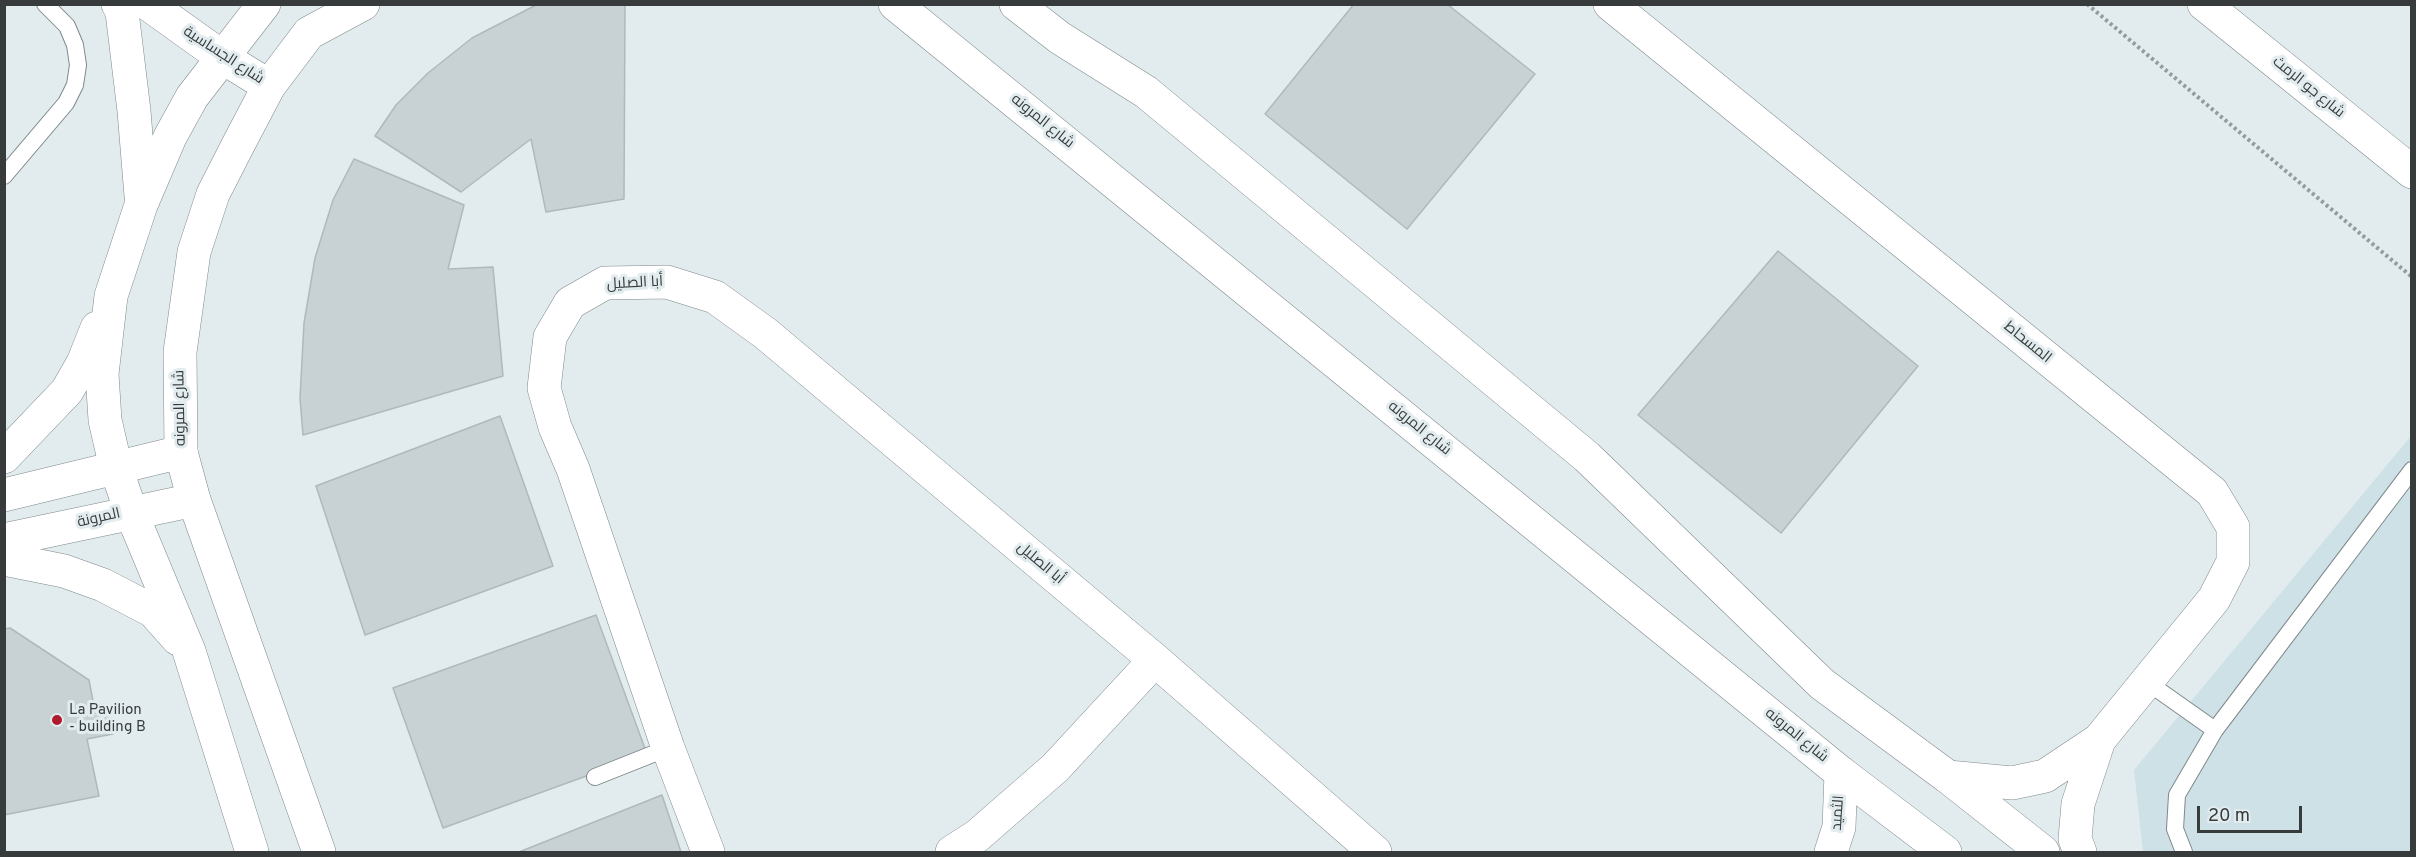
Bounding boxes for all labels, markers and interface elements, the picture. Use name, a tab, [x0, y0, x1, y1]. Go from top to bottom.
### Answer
street label: شارع الجساسية	[179, 23, 267, 89]
street label: شارع جو الرمث	[2268, 53, 2348, 123]
street label: شارع المرونه	[1007, 91, 1077, 153]
street label: أبا الصليل	[606, 274, 664, 294]
street label: المسحاط	[2000, 318, 2054, 368]
street label: شارع المرونه	[171, 370, 191, 446]
street label: شارع المرونه	[1384, 398, 1454, 460]
street label: المرونة	[76, 505, 122, 533]
street label: أبا الصليل	[1013, 539, 1067, 589]
place label: La Pavilion - building B	[69, 702, 146, 737]
street label: شارع المرونه	[1761, 705, 1831, 767]
marker: La Pavilion - building B	[50, 713, 64, 727]
scale bar	[2200, 794, 2305, 832]
street label: الثميد	[1829, 795, 1849, 831]
text: 20 m	[2208, 805, 2250, 828]

